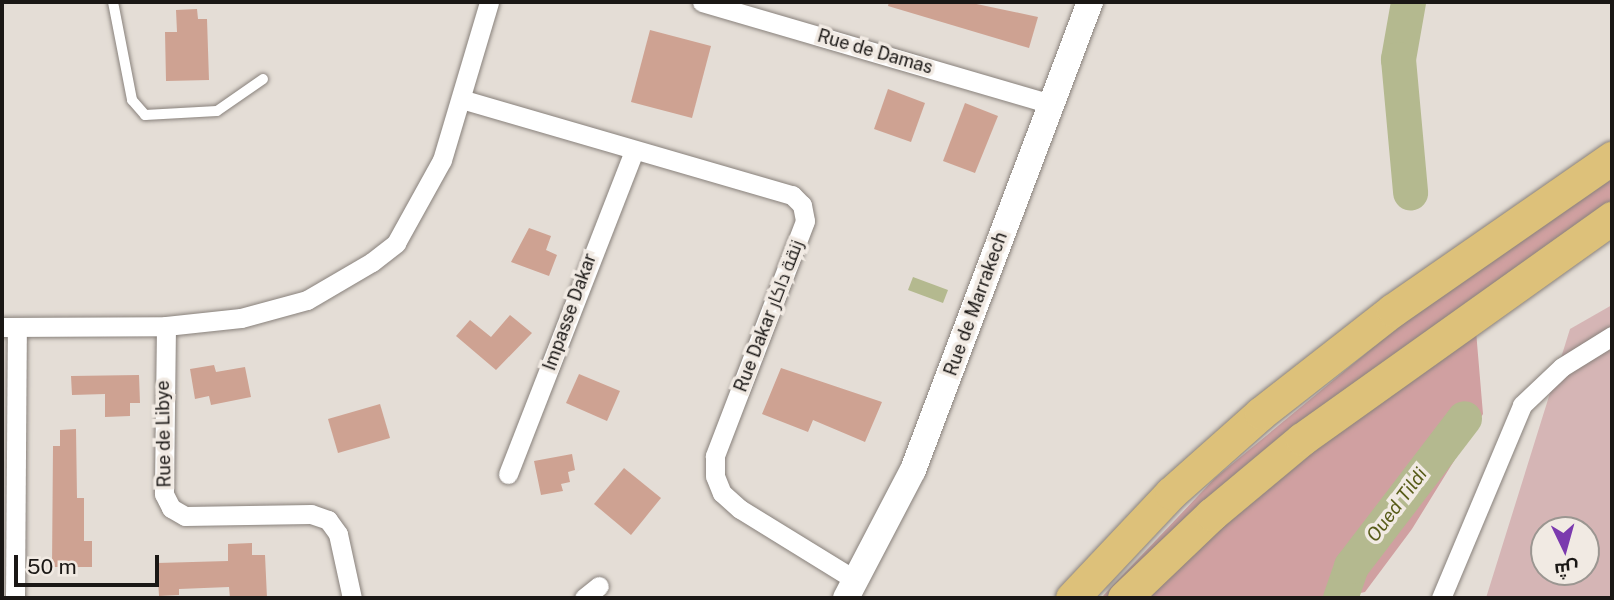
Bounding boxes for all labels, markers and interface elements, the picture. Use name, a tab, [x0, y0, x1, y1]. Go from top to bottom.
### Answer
street label: Rue de Damas	[815, 25, 935, 79]
street label: Rue de Marrakech	[940, 229, 1012, 379]
street label: Rue Dakar زنقة داكار	[730, 237, 808, 395]
street label: Impasse Dakar	[539, 250, 601, 374]
street label: Rue de Libye	[152, 380, 176, 488]
water label: Oued Tildi	[1362, 464, 1432, 546]
north arrow	[1530, 516, 1600, 586]
scale bar	[18, 540, 163, 584]
text: 50 m	[27, 554, 77, 579]
text: ش	[1554, 558, 1580, 582]

